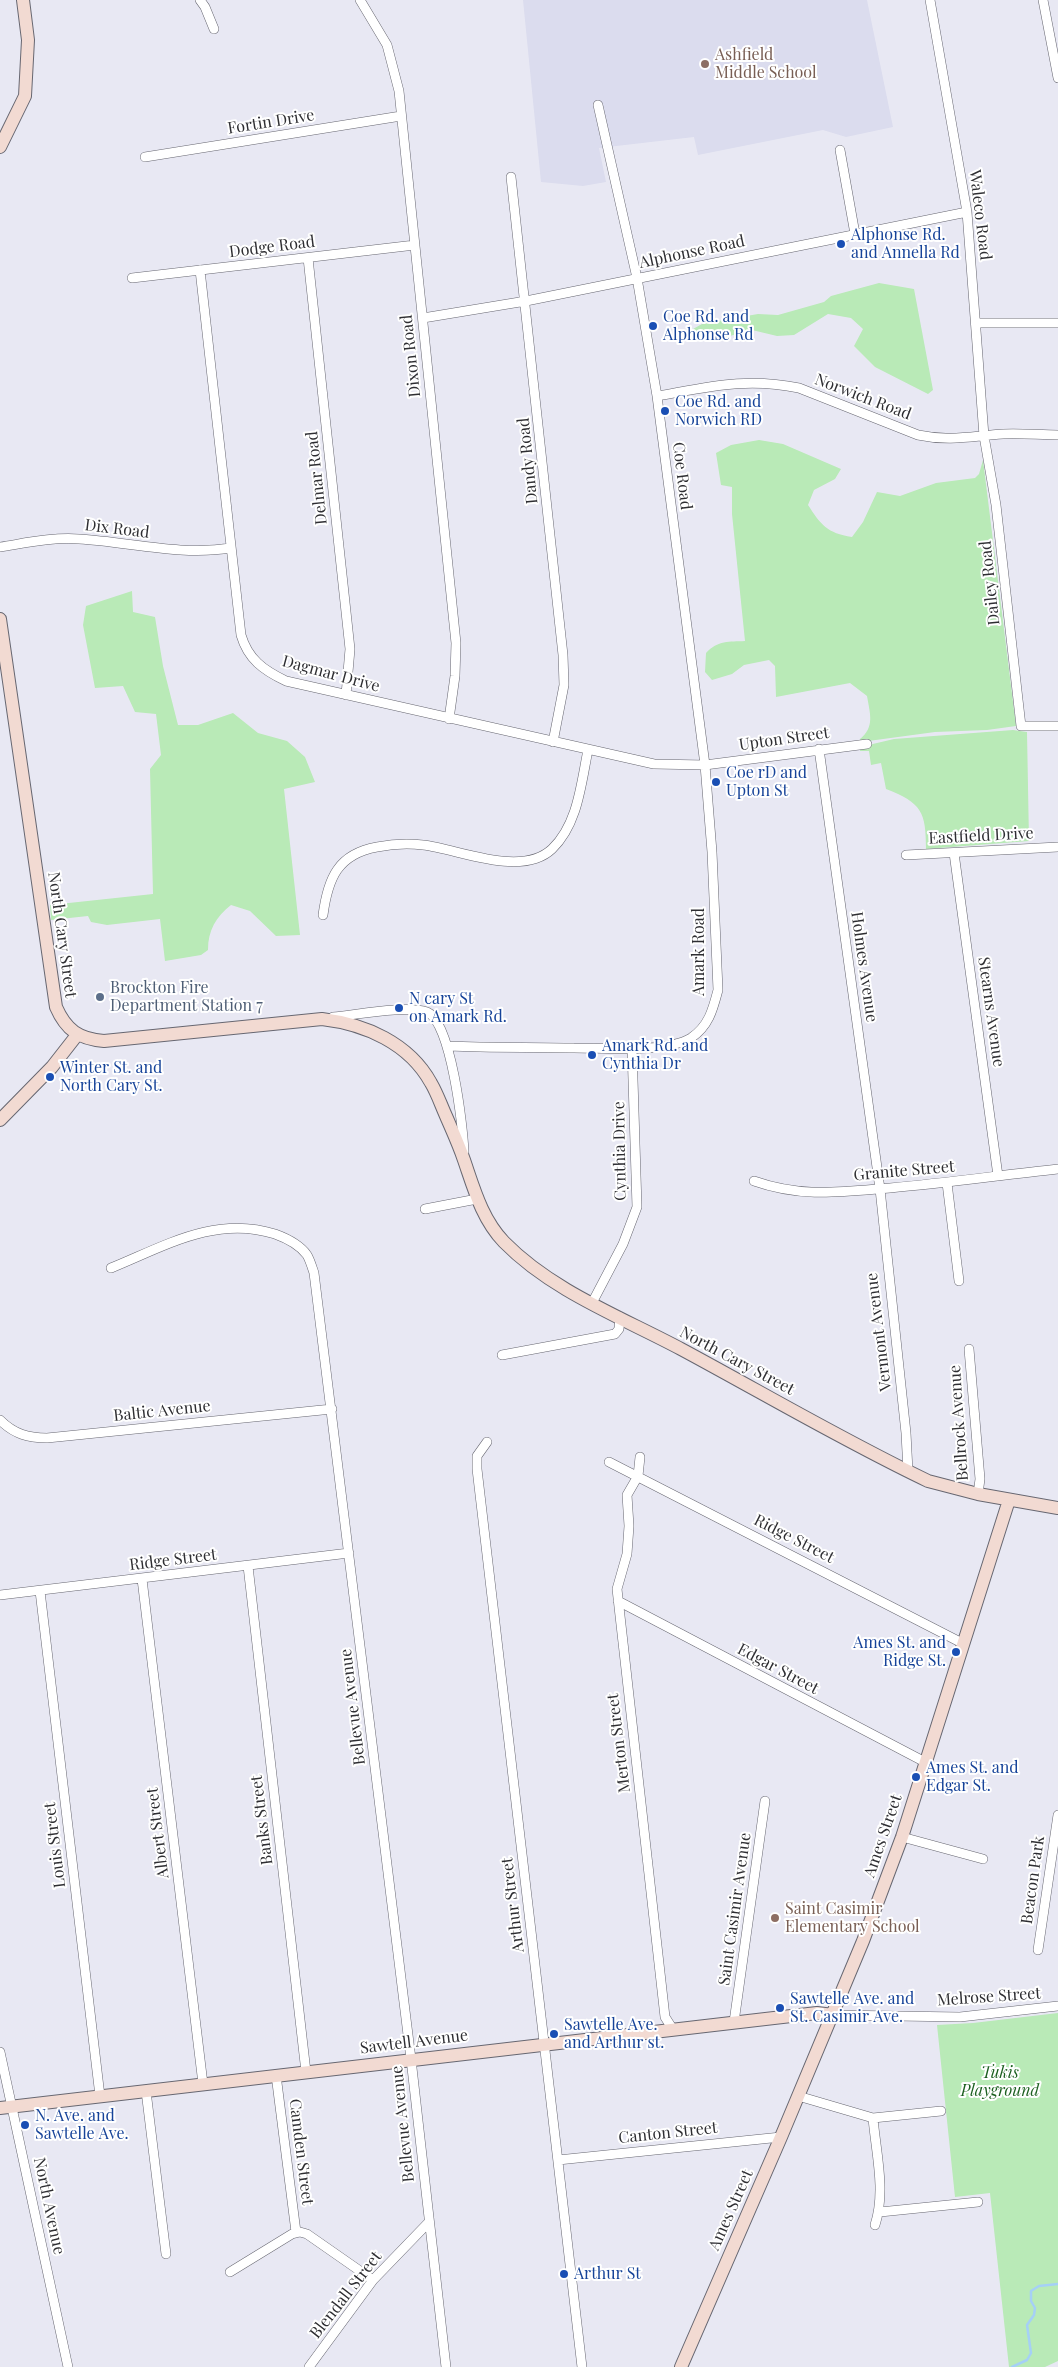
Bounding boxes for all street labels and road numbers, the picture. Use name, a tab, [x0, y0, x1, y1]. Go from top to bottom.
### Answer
street label: Fortin Drive	[226, 106, 316, 138]
street label: Waleco Road	[965, 169, 995, 261]
street label: Alphonse Road	[638, 231, 746, 273]
street label: Dodge Road	[228, 232, 316, 262]
street label: Dixon Road	[397, 314, 425, 398]
street label: Norwich Road	[812, 370, 914, 424]
street label: Dandy Road	[514, 417, 542, 505]
street label: Delmar Road	[303, 430, 331, 526]
street label: Coe Road	[668, 441, 696, 511]
street label: Dix Road	[84, 516, 150, 542]
street label: Dailey Road	[976, 540, 1004, 626]
street label: Dagmar Drive	[280, 652, 382, 696]
street label: Upton Street	[738, 723, 830, 755]
street label: Eastfield Drive	[928, 824, 1034, 848]
street label: North Cary Street	[44, 871, 80, 999]
street label: Amark Road	[689, 908, 709, 996]
street label: Holmes Avenue	[847, 911, 881, 1023]
street label: Stearns Avenue	[974, 956, 1008, 1068]
street label: Cynthia Drive	[610, 1101, 630, 1201]
street label: Granite Street	[853, 1157, 955, 1185]
street label: Vermont Avenue	[862, 1272, 896, 1392]
street label: North Cary Street	[676, 1323, 798, 1399]
street label: Bellrock Avenue	[945, 1364, 973, 1482]
street label: Baltic Avenue	[113, 1396, 211, 1426]
street label: Ridge Street	[751, 1511, 837, 1567]
street label: Ridge Street	[128, 1545, 218, 1575]
street label: Edgar Street	[734, 1640, 822, 1698]
street label: Bellevue Avenue	[336, 1648, 370, 1766]
street label: Merton Street	[603, 1692, 635, 1794]
street label: Banks Street	[247, 1774, 277, 1866]
street label: Albert Street	[143, 1786, 173, 1880]
street label: Ames Street	[860, 1792, 906, 1880]
street label: Louis Street	[40, 1801, 70, 1889]
street label: Saint Casimir Avenue	[715, 1831, 755, 1987]
street label: Beacon Park	[1017, 1835, 1049, 1925]
street label: Arthur Street	[498, 1856, 528, 1954]
street label: Melrose Street	[936, 1984, 1042, 2010]
street label: Sawtell Avenue	[359, 2026, 469, 2058]
street label: Bellevue Avenue	[387, 2065, 419, 2183]
street label: Camden Street	[285, 2098, 317, 2206]
street label: Canton Street	[618, 2118, 718, 2148]
street label: North Avenue	[29, 2156, 69, 2256]
street label: Ames Street	[705, 2167, 757, 2253]
street label: Blendall Street	[306, 2248, 386, 2342]

